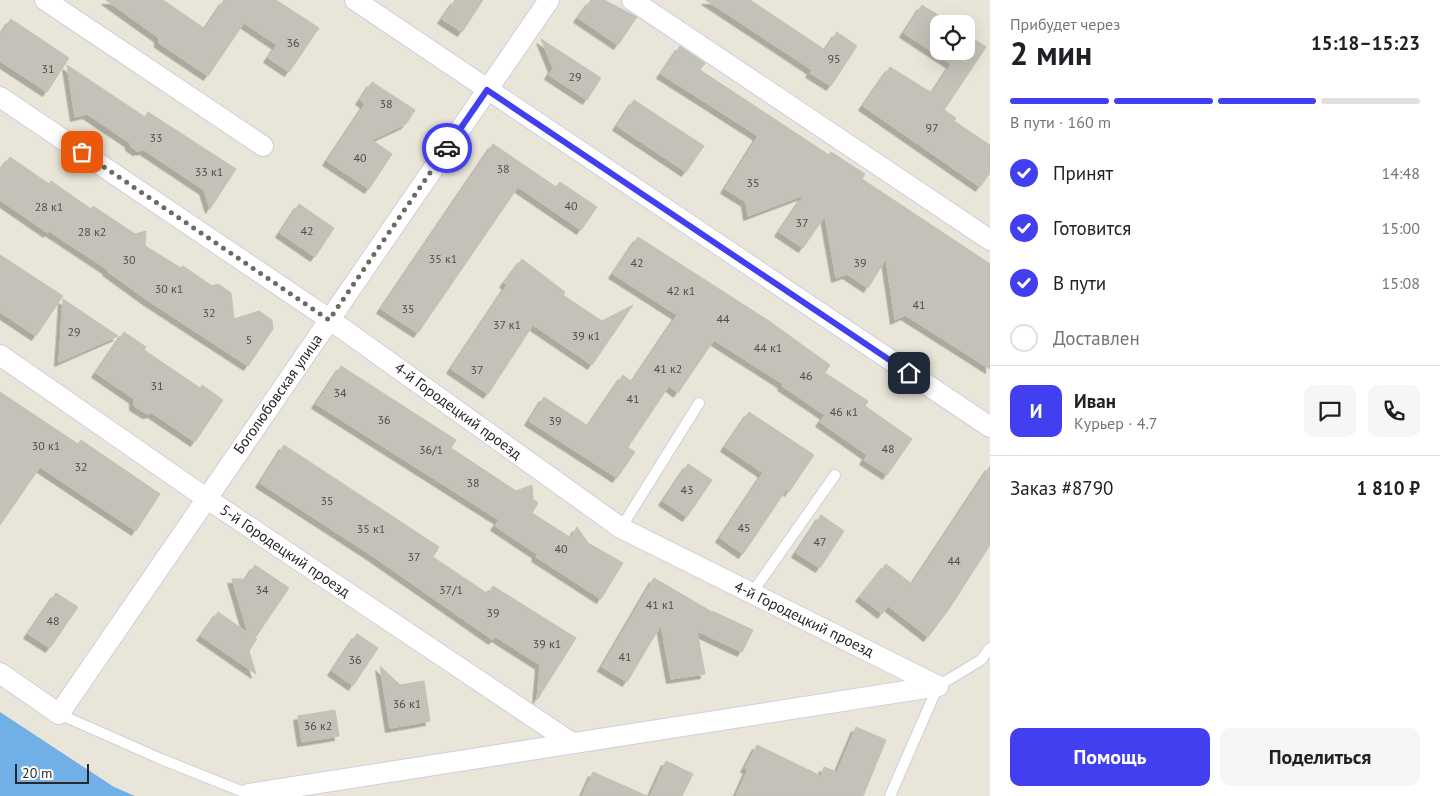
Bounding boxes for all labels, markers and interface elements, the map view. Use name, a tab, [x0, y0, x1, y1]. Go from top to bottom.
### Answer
text: Прибудет через	[1010, 14, 1120, 34]
map controls	[930, 15, 975, 60]
button: locate	[930, 15, 975, 60]
text: 15:18–15:23	[1311, 31, 1420, 55]
text: 2 мин	[1010, 32, 1092, 74]
house number: 36	[286, 35, 300, 50]
house number: 95	[827, 51, 841, 66]
house number: 31	[41, 61, 55, 76]
house number: 29	[568, 69, 582, 84]
house number: 38	[379, 96, 393, 111]
text: В пути · 160 m	[1010, 112, 1111, 132]
house number: 97	[925, 120, 939, 135]
courier	[422, 123, 472, 173]
house number: 33	[149, 130, 163, 145]
pin	[61, 131, 103, 173]
icon: car	[433, 134, 461, 162]
icon: bag	[68, 138, 96, 166]
house number: 40	[353, 150, 367, 165]
icon: check	[1010, 159, 1038, 187]
house number: 38	[496, 161, 510, 176]
text: Принят	[1053, 161, 1113, 185]
text: 14:48	[1382, 163, 1420, 183]
house number: 33 к1	[195, 164, 223, 179]
house number: 35	[746, 175, 760, 190]
house number: 40	[564, 198, 578, 213]
house number: 28 к1	[35, 199, 63, 214]
icon: check	[1010, 214, 1038, 242]
house number: 37	[795, 215, 809, 230]
text: Готовится	[1053, 216, 1131, 240]
text: 15:00	[1382, 218, 1420, 238]
house number: 42	[300, 223, 314, 238]
house number: 28 к2	[78, 224, 106, 239]
house number: 35 к1	[429, 251, 457, 266]
house number: 30	[122, 252, 136, 267]
house number: 42	[630, 255, 644, 270]
house number: 39	[853, 255, 867, 270]
icon: check	[1010, 269, 1038, 297]
text: В пути	[1053, 271, 1106, 295]
text: 15:08	[1382, 273, 1420, 293]
house number: 30 к1	[155, 281, 183, 296]
house number: 42 к1	[667, 283, 695, 298]
house number: 41	[912, 297, 926, 312]
house number: 35	[401, 301, 415, 316]
house number: 32	[202, 305, 216, 320]
house number: 44	[716, 311, 730, 326]
house number: 37 к1	[493, 317, 521, 332]
house number: 29	[67, 324, 81, 339]
text: Доставлен	[1053, 326, 1140, 350]
house number: 39 к1	[572, 328, 600, 343]
street label: Боголюбовская улица	[229, 330, 326, 457]
house number: 5	[246, 332, 252, 347]
house number: 44 к1	[754, 340, 782, 355]
pin	[888, 352, 930, 394]
street label: 4-й Городецкий проезд	[391, 358, 526, 463]
icon: home	[895, 359, 923, 387]
house number: 41 к2	[654, 361, 682, 376]
house number: 37	[470, 362, 484, 377]
house number: 46	[799, 368, 813, 383]
house number: 31	[150, 378, 164, 393]
house number: 34	[333, 385, 347, 400]
button: chat	[1304, 385, 1356, 437]
button: phone	[1368, 385, 1420, 437]
text: Иван	[1074, 389, 1116, 413]
house number: 41	[626, 391, 640, 406]
text: И	[1030, 399, 1042, 423]
house number: 46 к1	[830, 404, 858, 419]
house number: 36	[377, 412, 391, 427]
house number: 39	[548, 413, 562, 428]
text: Курьер · 4.7	[1074, 413, 1158, 433]
house number: 30 к1	[32, 438, 60, 453]
house number: 48	[881, 441, 895, 456]
house number: 36/1	[419, 442, 443, 457]
house number: 32	[74, 459, 88, 474]
house number: 38	[466, 475, 480, 490]
text: Заказ #8790	[1010, 476, 1113, 500]
text: 1 810 ₽	[1357, 476, 1420, 500]
house number: 43	[680, 482, 694, 497]
house number: 35	[320, 493, 334, 508]
street label: 5-й Городецкий проезд	[217, 500, 354, 601]
house number: 45	[737, 520, 751, 535]
house number: 35 к1	[357, 521, 385, 536]
house number: 47	[813, 534, 827, 549]
house number: 40	[554, 541, 568, 556]
house number: 37	[407, 549, 421, 564]
house number: 44	[947, 553, 961, 568]
street label: 4-й Городецкий проезд	[731, 576, 877, 661]
house number: 34	[255, 582, 269, 597]
house number: 37/1	[439, 582, 463, 597]
house number: 41 к1	[646, 597, 674, 612]
house number: 39	[486, 605, 500, 620]
house number: 48	[46, 613, 60, 628]
house number: 39 к1	[533, 636, 561, 651]
house number: 41	[618, 649, 632, 664]
house number: 36	[348, 652, 362, 667]
house number: 36 к1	[393, 696, 421, 711]
house number: 36 к2	[304, 718, 332, 733]
button: Помощь	[1010, 728, 1210, 786]
button: Поделиться	[1220, 728, 1420, 786]
scale bar	[15, 761, 89, 784]
text: 20 m	[22, 764, 52, 782]

